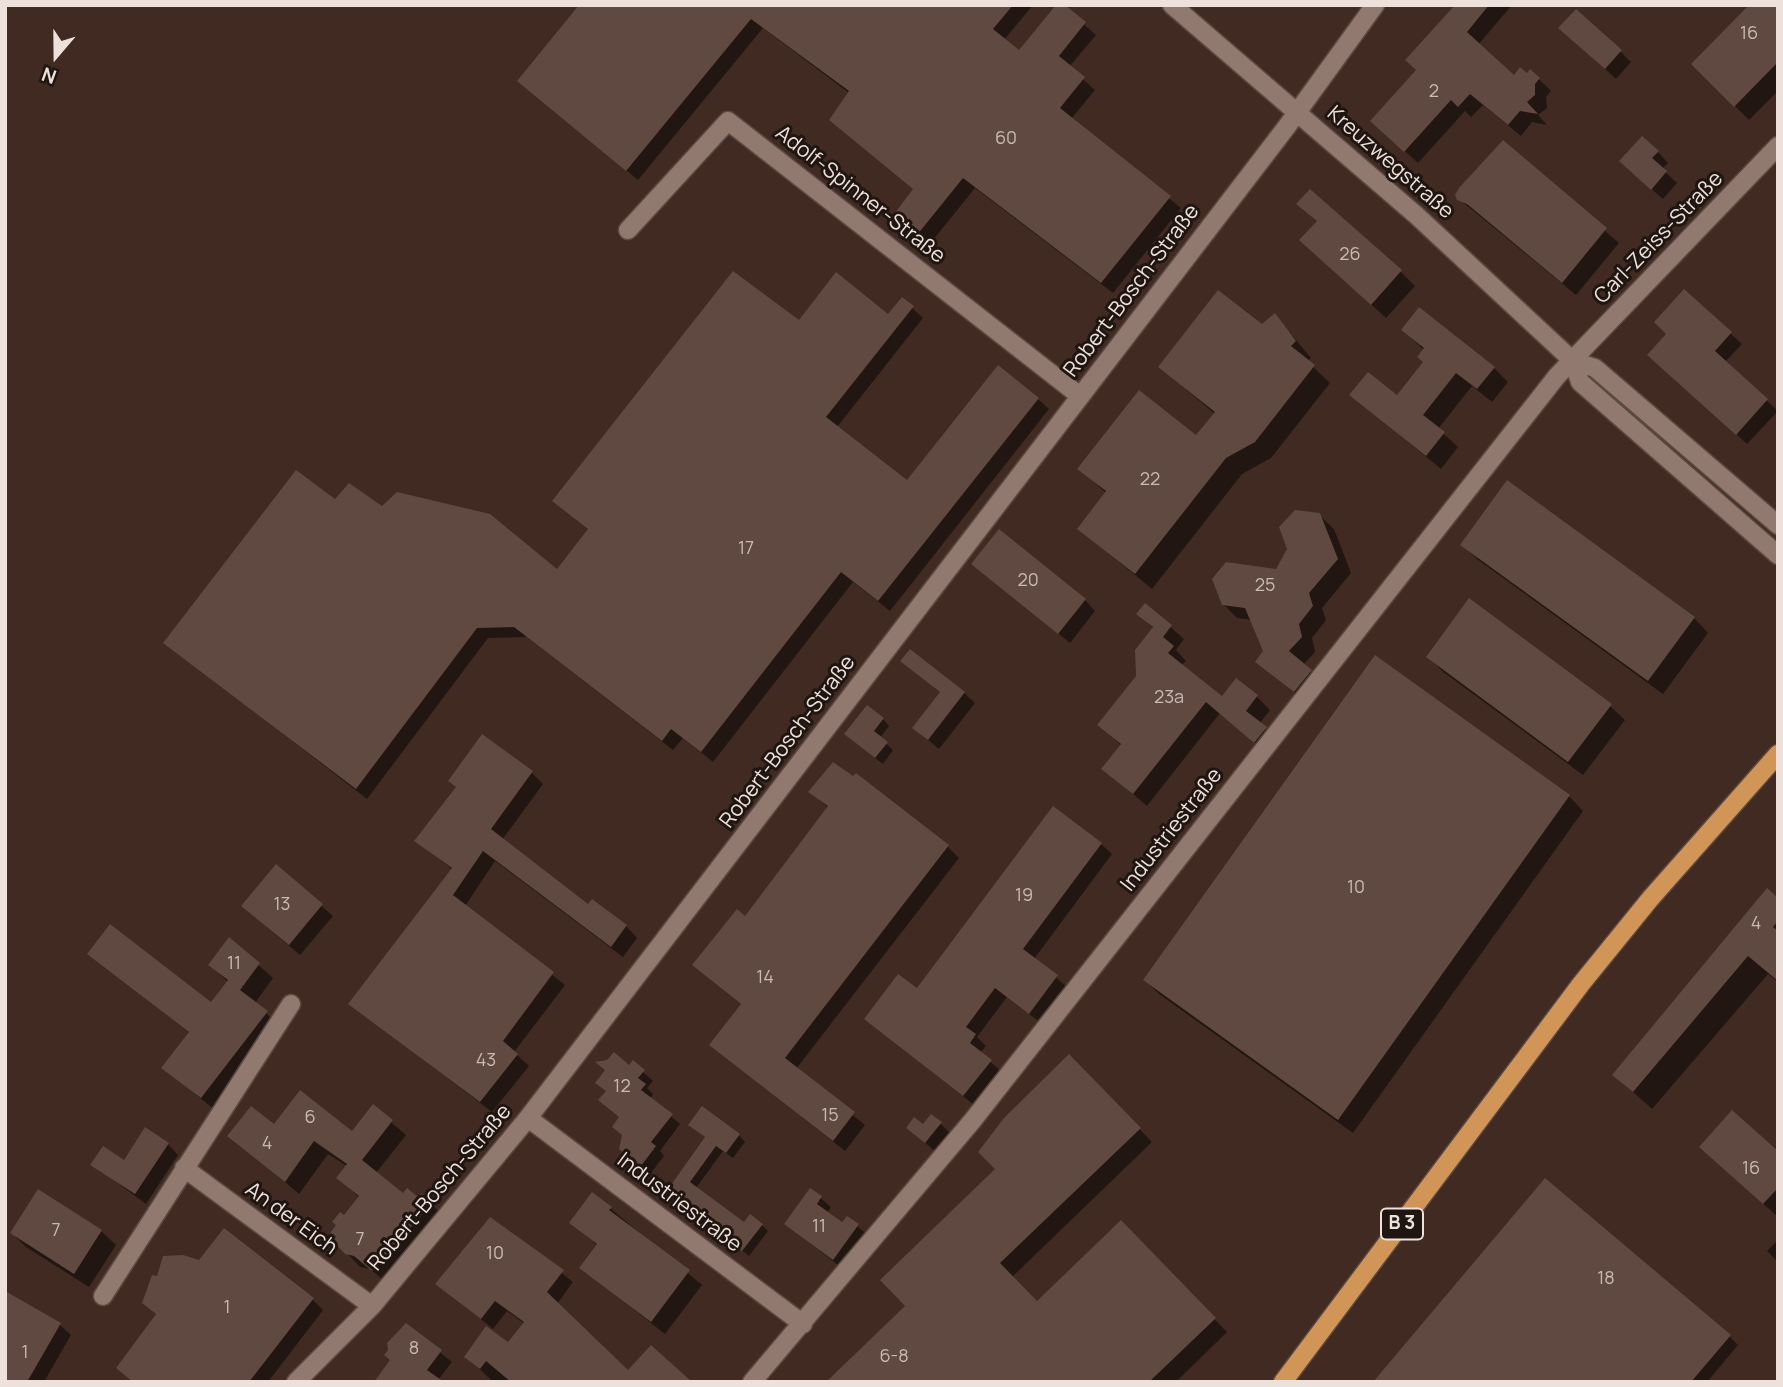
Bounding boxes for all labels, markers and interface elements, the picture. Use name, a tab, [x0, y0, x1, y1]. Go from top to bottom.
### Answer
north arrow	[21, 21, 91, 91]
house number: 16	[1740, 23, 1758, 45]
text: N	[38, 61, 60, 90]
house number: 2	[1429, 81, 1439, 103]
street label: Kreuzwegstraße	[1322, 101, 1458, 225]
street label: Adolf-Spinner-Straße	[770, 121, 950, 269]
house number: 60	[995, 128, 1017, 150]
street label: Carl-Zeiss-Straße	[1590, 167, 1728, 309]
street label: Robert-Bosch-Straße	[1059, 200, 1205, 382]
house number: 26	[1339, 244, 1361, 266]
house number: 22	[1140, 469, 1160, 491]
house number: 17	[738, 538, 754, 560]
house number: 20	[1017, 570, 1039, 592]
house number: 25	[1255, 575, 1275, 597]
street label: Robert-Bosch-Straße	[715, 651, 861, 833]
house number: 23a	[1154, 687, 1184, 709]
street label: Industriestraße	[1116, 763, 1228, 897]
house number: 10	[1347, 877, 1365, 899]
house number: 19	[1015, 885, 1033, 907]
house number: 13	[274, 894, 290, 916]
house number: 4	[1751, 913, 1761, 935]
house number: 11	[227, 953, 241, 975]
house number: 14	[756, 967, 774, 989]
house number: 43	[476, 1050, 496, 1072]
house number: 12	[613, 1076, 631, 1098]
street label: Robert-Bosch-Straße	[363, 1100, 517, 1276]
house number: 15	[821, 1105, 839, 1127]
house number: 6	[304, 1107, 316, 1129]
house number: 4	[262, 1133, 272, 1155]
street label: Industriestraße	[612, 1148, 746, 1258]
house number: 16	[1742, 1158, 1760, 1180]
street label: An der Eich	[240, 1177, 342, 1261]
road number: B 3	[1381, 1208, 1423, 1240]
house number: 11	[812, 1216, 826, 1238]
house number: 7	[51, 1220, 61, 1242]
house number: 7	[355, 1229, 365, 1251]
house number: 10	[486, 1243, 504, 1265]
house number: 18	[1597, 1268, 1615, 1290]
house number: 1	[223, 1297, 231, 1319]
house number: 8	[409, 1338, 419, 1360]
house number: 1	[21, 1342, 29, 1364]
house number: 6-8	[879, 1346, 909, 1368]

